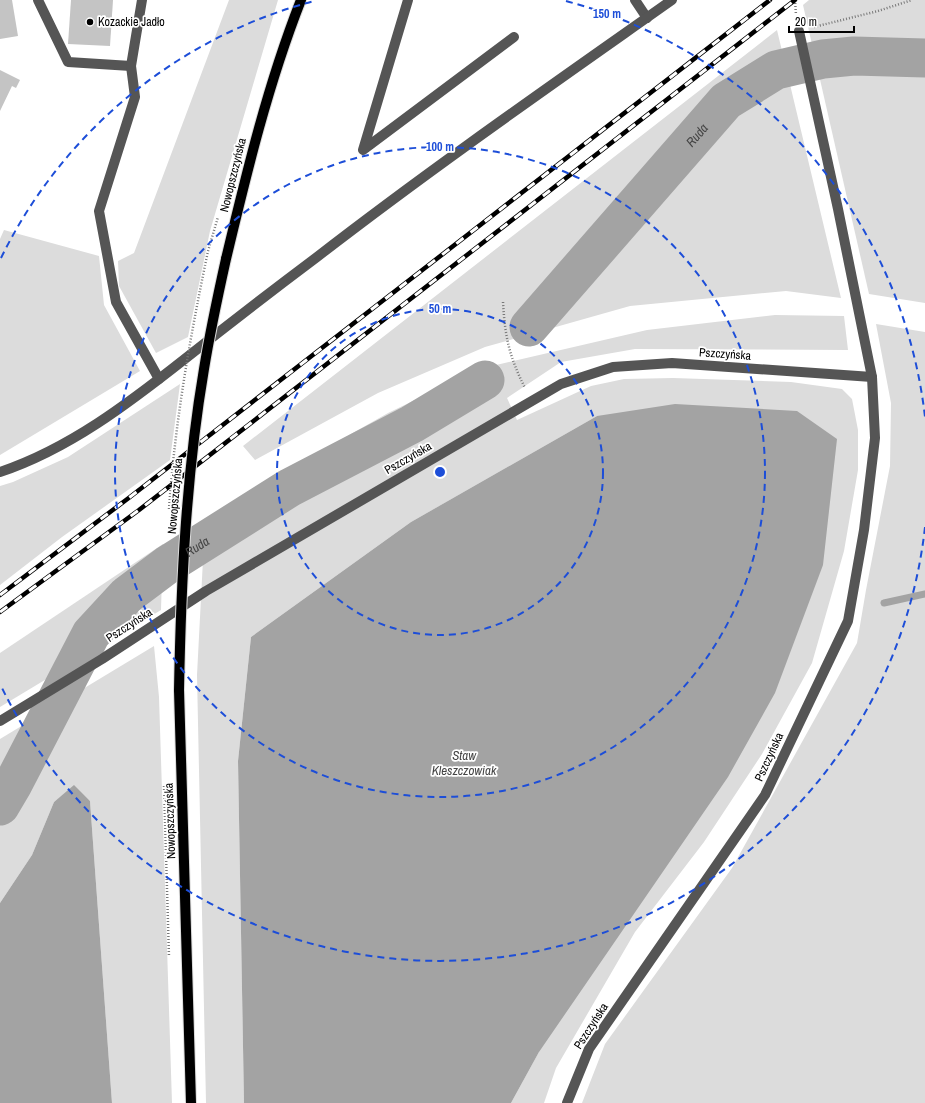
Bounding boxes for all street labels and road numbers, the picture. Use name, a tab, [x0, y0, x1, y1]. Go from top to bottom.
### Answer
street label: Nowopszczyńska	[216, 136, 250, 214]
street label: Pszczyńska	[699, 344, 752, 364]
street label: Pszczyńska	[382, 438, 435, 478]
street label: Nowopszczyńska	[164, 457, 186, 535]
street label: Pszczyńska	[103, 604, 156, 646]
street label: Pszczyńska	[751, 730, 787, 784]
street label: Nowopszczyńska	[161, 782, 179, 859]
street label: Pszczyńska	[570, 999, 612, 1052]

